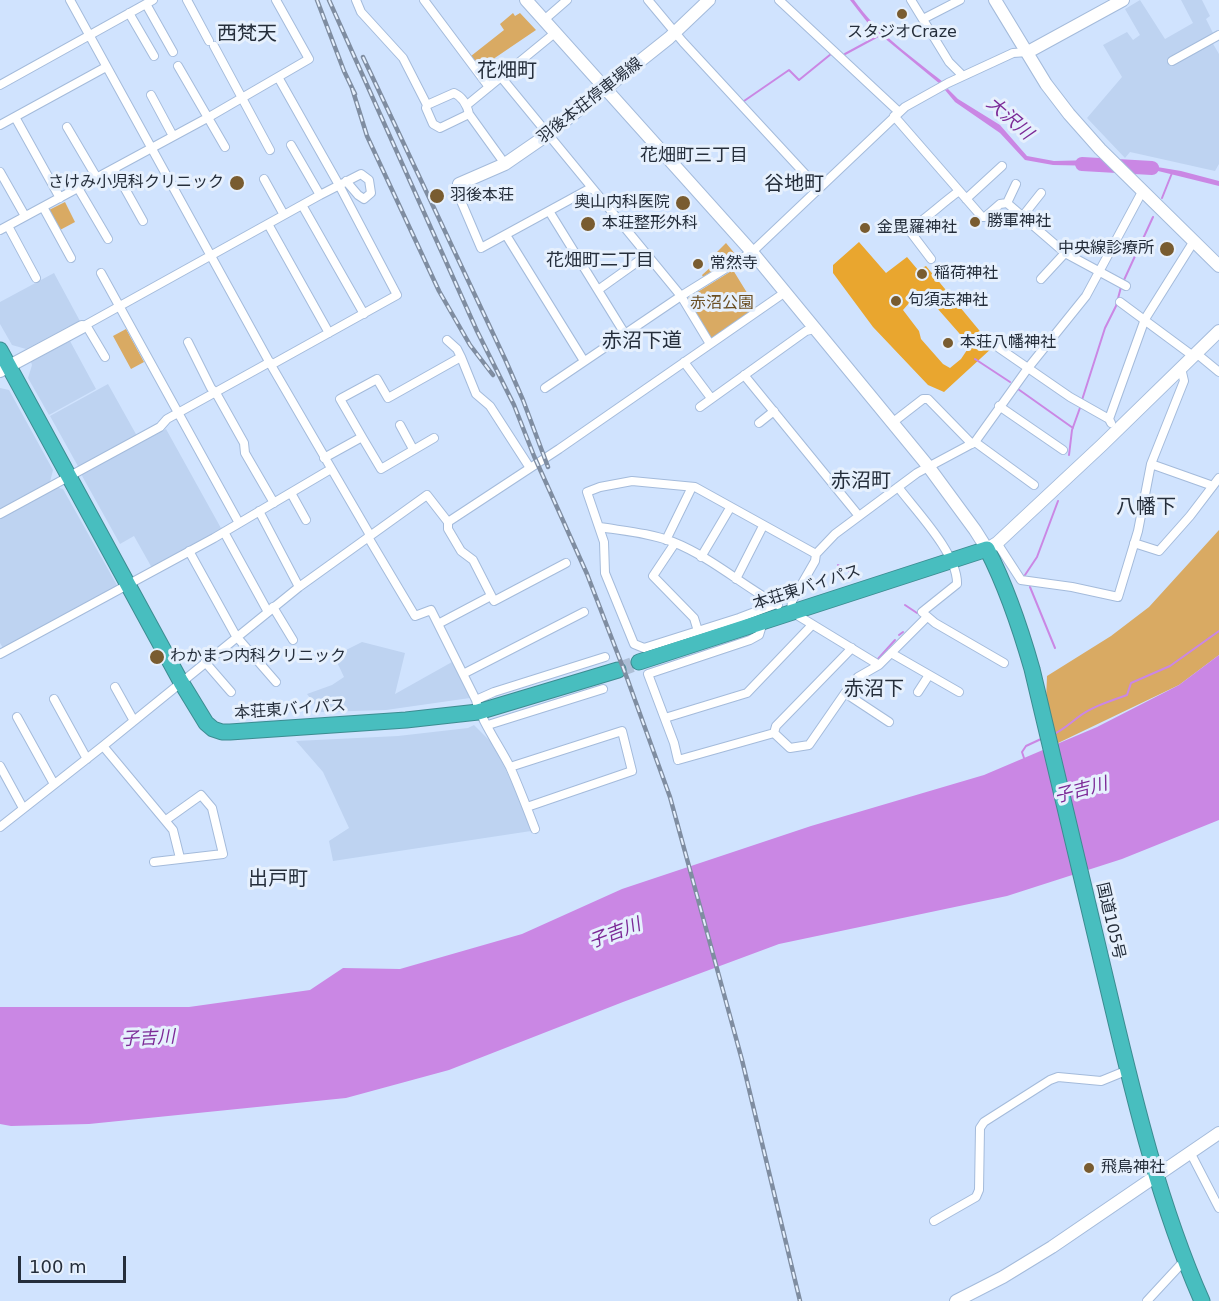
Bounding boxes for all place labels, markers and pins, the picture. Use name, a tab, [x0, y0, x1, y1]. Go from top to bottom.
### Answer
marker: スタジオCraze	[895, 7, 909, 21]
place label: スタジオCraze	[847, 23, 957, 43]
place label: さけみ小児科クリニック	[48, 173, 224, 193]
marker: さけみ小児科クリニック	[228, 174, 246, 192]
place label: 羽後本荘	[450, 186, 514, 206]
marker: 羽後本荘	[428, 187, 446, 205]
place label: 奥山内科医院	[574, 193, 670, 213]
marker: 奥山内科医院	[674, 194, 692, 212]
place label: 勝軍神社	[987, 212, 1051, 232]
place label: 本荘整形外科	[602, 214, 698, 234]
marker: 本荘整形外科	[579, 215, 597, 233]
marker: 勝軍神社	[968, 215, 982, 229]
place label: 金毘羅神社	[877, 218, 957, 238]
marker: 金毘羅神社	[858, 221, 872, 235]
place label: 中央線診療所	[1058, 239, 1154, 259]
marker: 中央線診療所	[1158, 240, 1176, 258]
place label: 常然寺	[710, 254, 758, 274]
marker: 常然寺	[691, 257, 705, 271]
place label: 稲荷神社	[934, 264, 998, 284]
marker: 稲荷神社	[915, 267, 929, 281]
place label: 句須志神社	[908, 291, 988, 311]
marker: 句須志神社	[889, 294, 903, 308]
place label: 本荘八幡神社	[960, 333, 1056, 353]
marker: 本荘八幡神社	[941, 336, 955, 350]
place label: わかまつ内科クリニック	[170, 647, 346, 667]
marker: わかまつ内科クリニック	[148, 648, 166, 666]
place label: 飛鳥神社	[1101, 1158, 1165, 1178]
marker: 飛鳥神社	[1082, 1161, 1096, 1175]

